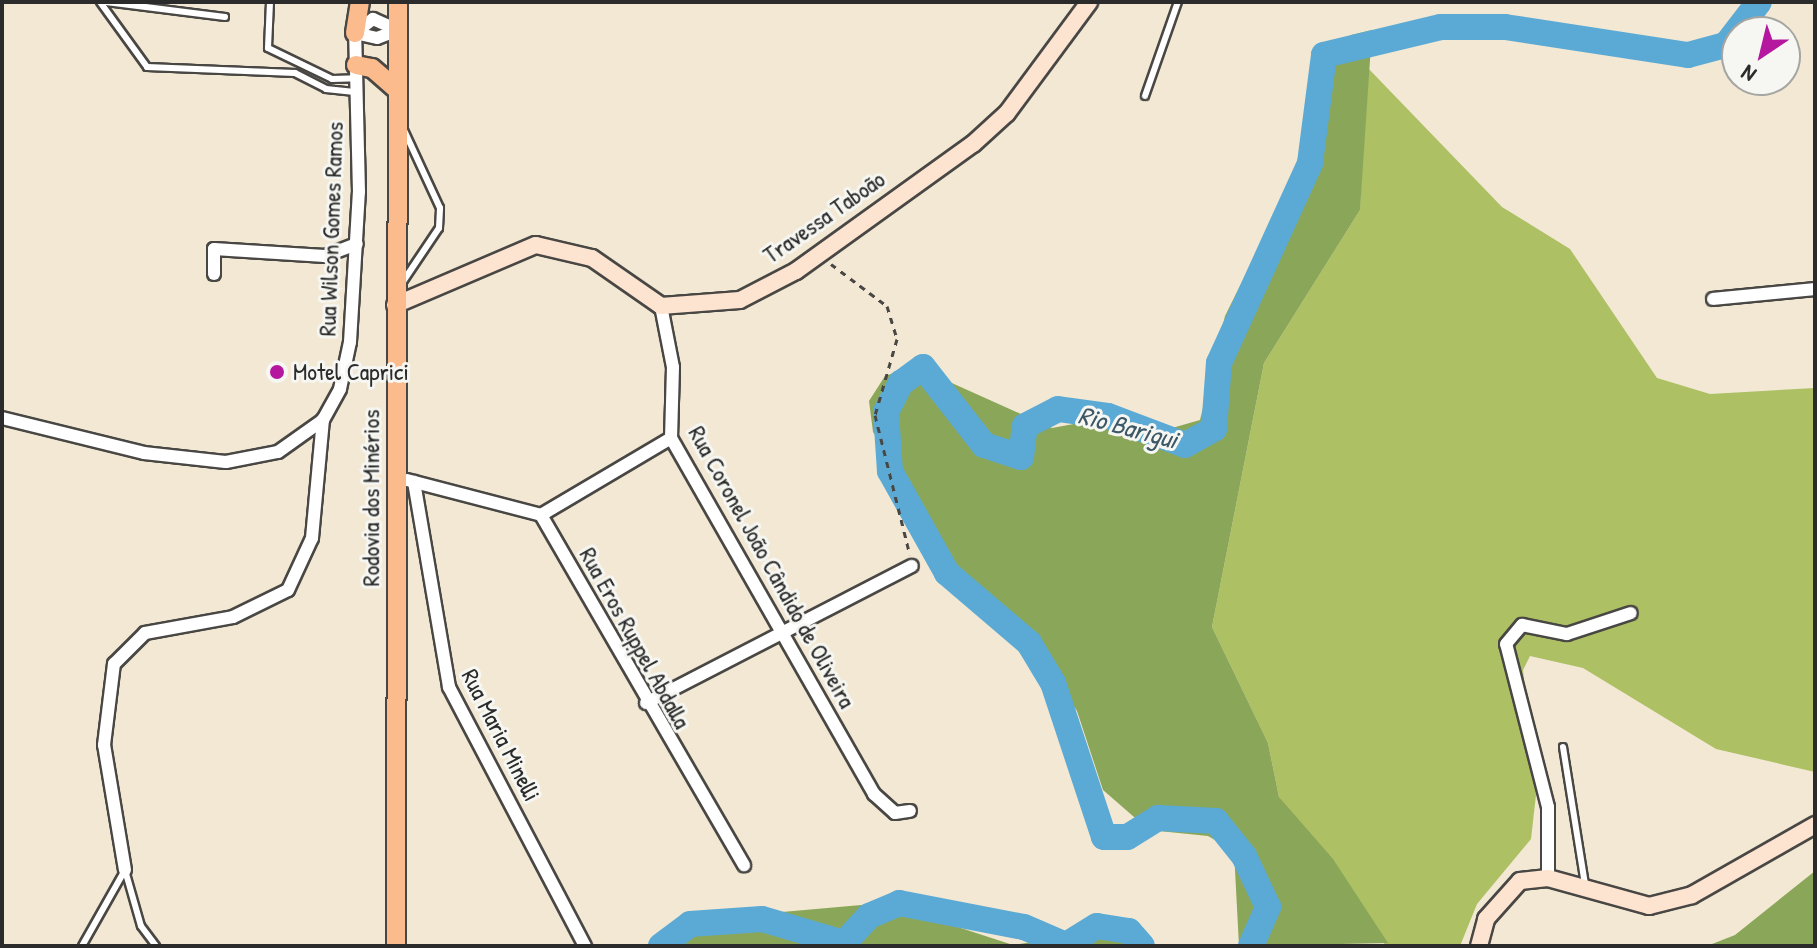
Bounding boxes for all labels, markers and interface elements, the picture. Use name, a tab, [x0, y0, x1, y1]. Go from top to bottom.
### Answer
north arrow	[1721, 16, 1801, 96]
text: N	[1735, 58, 1762, 90]
street label: Rua Wilson Gomes Ramos	[313, 121, 349, 337]
street label: Travessa Taboão	[758, 165, 890, 269]
place label: Motel Caprici	[293, 358, 409, 386]
marker: Motel Caprici	[268, 363, 286, 381]
water label: Rio Barigui	[1075, 399, 1181, 455]
street label: Rodovia dos Minérios	[357, 410, 385, 586]
street label: Rua Coronel João Cândido de Oliveira	[682, 421, 862, 713]
street label: Rua Eros Ruppel Abdalla	[573, 543, 697, 733]
street label: Rua Maria Minelli	[455, 664, 547, 806]

